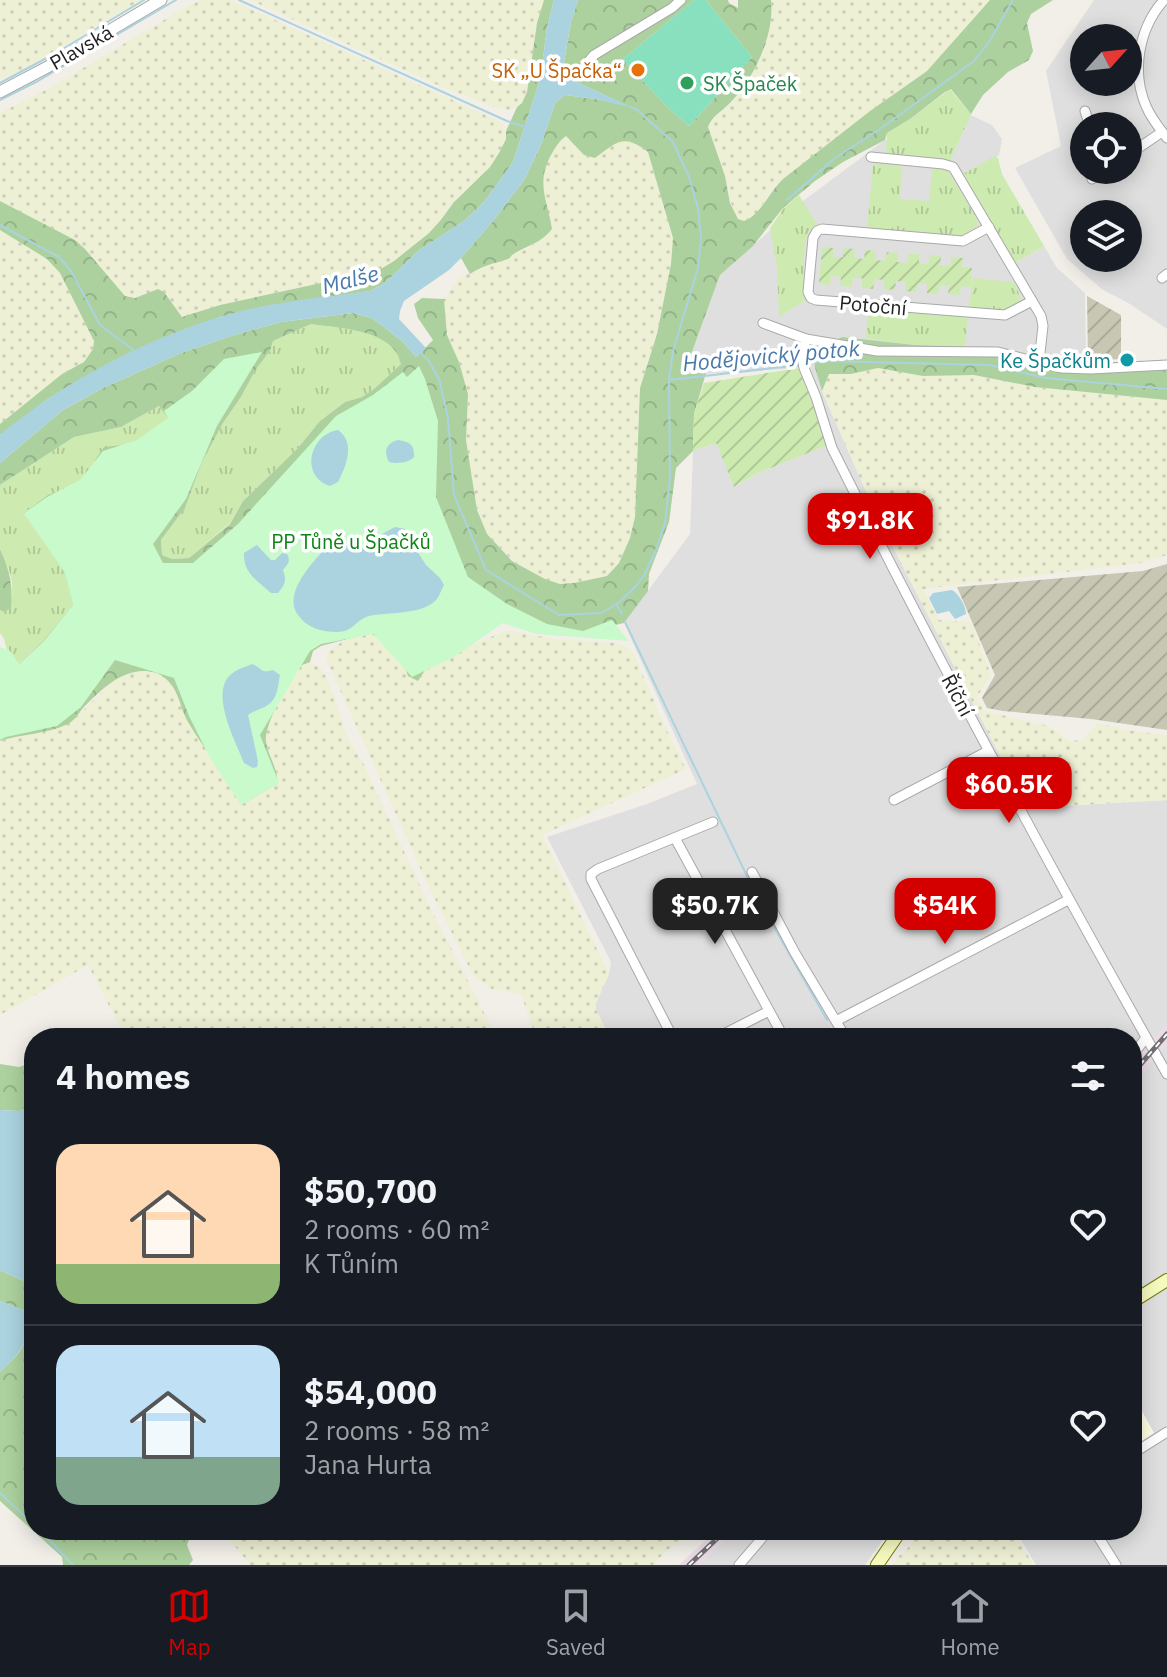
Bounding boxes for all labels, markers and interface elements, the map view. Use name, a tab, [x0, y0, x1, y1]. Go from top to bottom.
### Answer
street label: Plavská	[44, 18, 118, 76]
north arrow	[1070, 24, 1142, 96]
map controls	[1070, 24, 1142, 272]
place label: SK „U Špačka“	[491, 57, 622, 84]
marker: SK „U Špačka“	[629, 61, 647, 79]
place label: SK Špaček	[703, 70, 798, 97]
marker: SK Špaček	[678, 74, 696, 92]
button: locate	[1070, 112, 1142, 184]
button: layers	[1070, 200, 1142, 272]
water label: Malše	[319, 258, 381, 300]
street label: Potoční	[838, 289, 908, 321]
water label: Hodějovický potok	[681, 333, 861, 377]
place label: Ke Špačkům	[1000, 347, 1111, 374]
marker: Ke Špačkům	[1118, 351, 1136, 369]
pin: $91.8K	[805, 493, 935, 561]
text: $91.8K	[826, 502, 914, 536]
park label: PP Tůně u Špačků	[271, 528, 431, 555]
street label: Říční	[936, 669, 980, 721]
pin: $60.5K	[944, 757, 1074, 825]
text: $60.5K	[965, 766, 1053, 800]
pin: $50.7K	[650, 878, 780, 946]
pin: $54K	[898, 878, 992, 946]
text: $50.7K	[671, 887, 759, 921]
text: $54K	[913, 887, 977, 921]
text: 4 homes	[56, 1054, 191, 1098]
icon: filters	[1066, 1054, 1110, 1098]
text: $50,700	[304, 1168, 437, 1212]
icon: home	[120, 1176, 216, 1272]
icon: heart	[1066, 1202, 1110, 1246]
text: 2 rooms · 60 m²	[304, 1212, 489, 1246]
text: K Tůním	[304, 1246, 399, 1280]
text: $54,000	[304, 1369, 437, 1413]
icon: home	[120, 1377, 216, 1473]
icon: heart	[1066, 1403, 1110, 1447]
text: 2 rooms · 58 m²	[304, 1413, 489, 1447]
text: Jana Hurta	[304, 1447, 432, 1481]
tab: Map	[167, 1584, 211, 1661]
tab: Saved	[546, 1584, 606, 1661]
tab: Home	[940, 1584, 1000, 1661]

